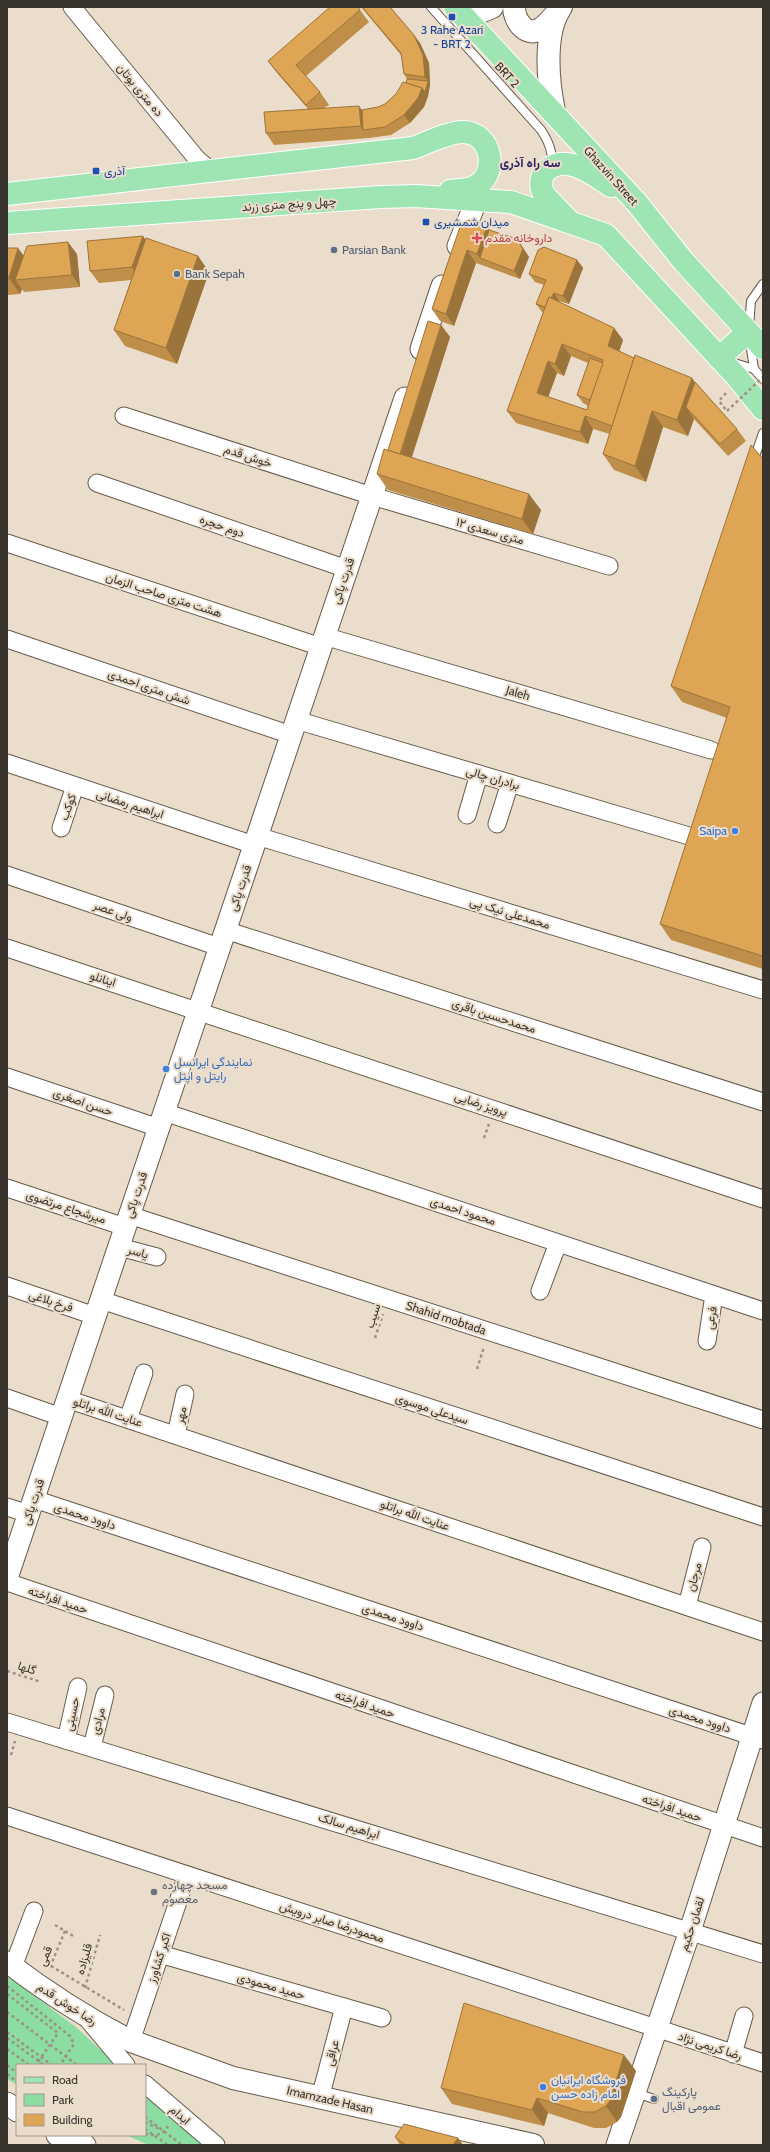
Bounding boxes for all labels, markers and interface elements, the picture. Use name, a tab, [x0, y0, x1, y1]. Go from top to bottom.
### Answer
marker: 3 Rahe Azari - BRT 2	[447, 12, 457, 22]
place label: 3 Rahe Azari - BRT 2	[421, 22, 483, 51]
street label: BRT 2	[492, 59, 523, 91]
street label: ده متری بوتان	[113, 60, 167, 120]
street label: Ghazvin Street	[581, 143, 642, 208]
district label: سه راه آذری	[500, 154, 560, 171]
place label: آذری	[104, 163, 126, 179]
marker: آذری	[91, 166, 101, 176]
street label: چهل و پنج متری زرند	[241, 193, 337, 216]
place label: میدان شمشیری	[434, 214, 509, 230]
marker: میدان شمشیری	[421, 217, 431, 227]
place label: داروخانه مقدم	[485, 230, 552, 246]
marker: داروخانه مقدم	[472, 233, 482, 243]
place label: Parsian Bank	[342, 242, 407, 257]
marker: Parsian Bank	[329, 245, 339, 255]
place label: Bank Sepah	[185, 266, 245, 281]
marker: Bank Sepah	[172, 269, 182, 279]
street label: خوش قدم	[222, 441, 274, 471]
street label: دوم حجره	[197, 511, 247, 541]
street label: ۱۲ متری سعدی	[454, 514, 526, 548]
street label: قدرت پاکی	[328, 556, 358, 606]
street label: هشت متری صاحب الزمان	[104, 569, 224, 621]
street label: شش متری احمدی	[106, 665, 192, 709]
street label: Jaleh	[504, 682, 532, 703]
street label: برادران چالی	[464, 763, 522, 793]
street label: ابراهیم رمضانی	[94, 786, 166, 822]
street label: کوکب	[56, 792, 80, 822]
place label: Saipa	[699, 823, 727, 838]
marker: Saipa	[730, 826, 740, 836]
street label: قدرت پاکی	[225, 863, 255, 913]
street label: محمدعلی نیک پی	[468, 893, 552, 933]
street label: ولی عصر	[90, 897, 135, 925]
street label: اینانلو	[88, 967, 118, 991]
street label: محمدحسین باقری	[450, 995, 538, 1037]
place label: نمایندگی ایرانسل رایتل و اپتل	[174, 1054, 252, 1084]
marker: نمایندگی ایرانسل رایتل و اپتل	[161, 1064, 171, 1074]
street label: حسن اصغری	[51, 1084, 115, 1120]
street label: پرویز رضایی	[452, 1088, 510, 1120]
street label: قدرت پاکی	[121, 1170, 151, 1220]
street label: میرشجاع مرتضوی	[24, 1187, 108, 1228]
street label: محمود احمدی	[428, 1193, 498, 1229]
street label: یاسر	[125, 1241, 151, 1263]
street label: فرخ بلاغی	[27, 1286, 75, 1317]
street label: Shahid mobtada	[404, 1297, 488, 1338]
street label: سیب	[362, 1302, 384, 1330]
street label: فرعی	[701, 1305, 721, 1331]
street label: سیدعلی موسوی	[393, 1390, 471, 1428]
street label: عنایت الله براتلو	[71, 1393, 145, 1431]
street label: مهر	[171, 1405, 191, 1426]
street label: قدرت پاکی	[18, 1477, 48, 1527]
street label: عنایت الله براتلو	[378, 1496, 452, 1534]
street label: داوود محمدی	[52, 1499, 118, 1534]
street label: مرجان	[682, 1561, 706, 1593]
street label: حمید افراخته	[26, 1582, 90, 1618]
street label: داوود محمدی	[360, 1600, 426, 1635]
street label: گلها	[16, 1658, 38, 1678]
street label: حمید افراخته	[333, 1686, 397, 1722]
street label: حسینی	[61, 1696, 83, 1732]
street label: داوود محمدی	[667, 1702, 733, 1737]
street label: مرادی	[87, 1706, 109, 1736]
street label: حمید افراخته	[640, 1790, 704, 1826]
street label: ابراهیم سالک	[316, 1809, 382, 1843]
place label: مسجد چهارده معصوم	[162, 1877, 227, 1907]
marker: مسجد چهارده معصوم	[149, 1887, 159, 1897]
street label: لقمان حکیم	[676, 1895, 708, 1953]
street label: محمودرضا صابر درویش	[278, 1898, 386, 1946]
street label: اکبر کشاورز	[143, 1931, 175, 1986]
street label: قلیزاده	[72, 1941, 96, 1977]
street label: قمی	[34, 1944, 56, 1968]
street label: حمید محمودی	[235, 1969, 307, 2003]
street label: رضا خوش قدم	[34, 1979, 100, 2029]
street label: رضا کریمی نژاد	[676, 2028, 744, 2064]
street label: عراقی	[321, 2038, 343, 2068]
legend	[16, 2064, 146, 2136]
text: Road	[52, 2072, 78, 2087]
place label: فروشگاه ایرانیان امام زاده حسن	[551, 2072, 626, 2102]
street label: Imamzade Hasan	[285, 2082, 375, 2117]
marker: فروشگاه ایرانیان امام زاده حسن	[538, 2082, 548, 2092]
place label: پارکینگ عمومی اقبال	[662, 2084, 721, 2114]
text: Park	[52, 2092, 74, 2107]
marker: پارکینگ عمومی اقبال	[649, 2094, 659, 2104]
street label: ابدام	[166, 2102, 194, 2128]
text: Building	[52, 2112, 94, 2127]

